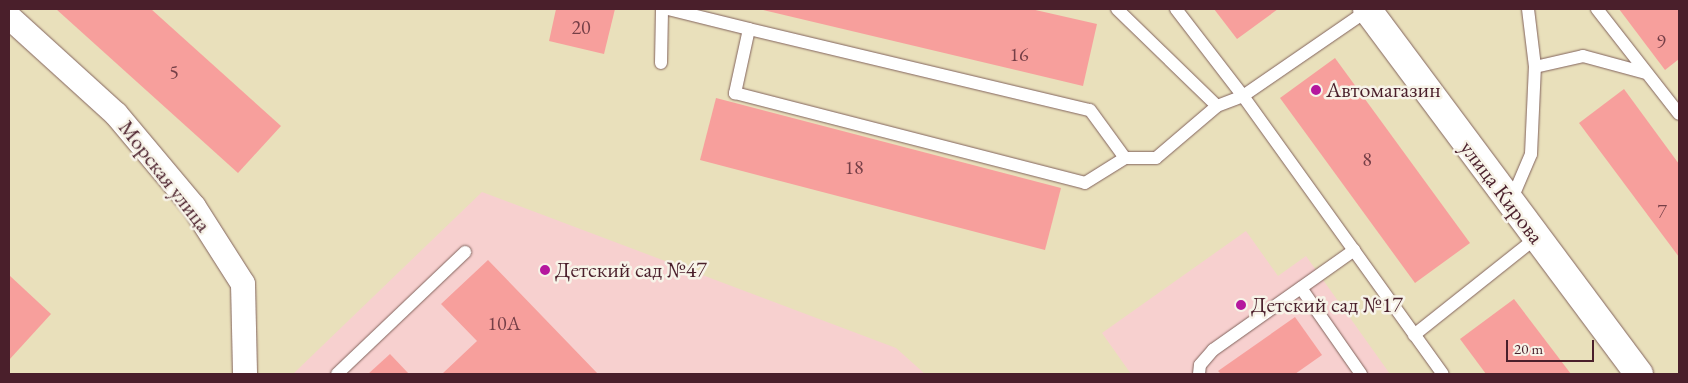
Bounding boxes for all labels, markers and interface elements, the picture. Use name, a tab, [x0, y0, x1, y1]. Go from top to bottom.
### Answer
house number: 20	[571, 15, 591, 39]
house number: 9	[1656, 29, 1666, 53]
house number: 16	[1009, 42, 1029, 66]
house number: 5	[169, 60, 179, 84]
place label: Автомагазин	[1326, 77, 1441, 103]
marker: Автомагазин	[1310, 84, 1322, 96]
street label: Морская улица	[113, 115, 217, 237]
street label: улица Кирова	[1455, 135, 1549, 249]
house number: 8	[1362, 147, 1372, 171]
house number: 18	[844, 155, 864, 179]
house number: 7	[1657, 199, 1667, 223]
place label: Детский сад №47	[555, 257, 707, 283]
marker: Детский сад №47	[539, 264, 551, 276]
place label: Детский сад №17	[1251, 292, 1403, 318]
marker: Детский сад №17	[1235, 299, 1247, 311]
house number: 10А	[487, 311, 521, 335]
scale bar	[1508, 330, 1596, 362]
text: 20 m	[1514, 339, 1543, 358]

